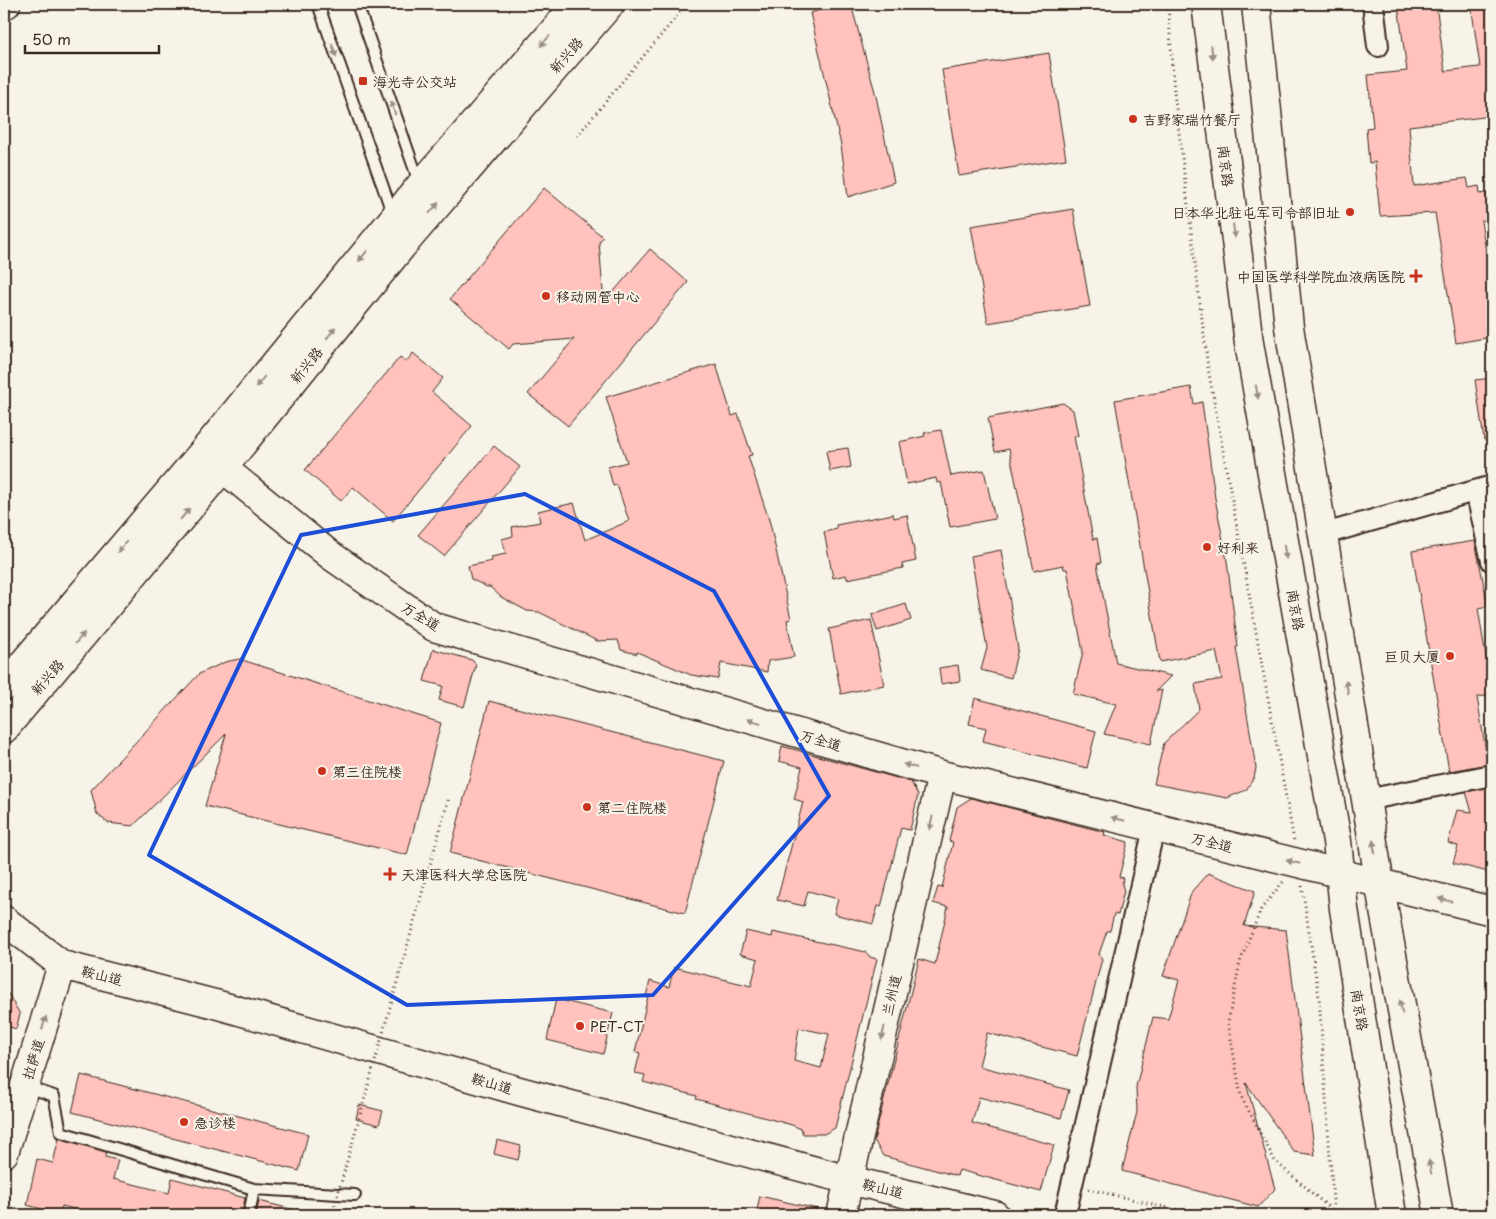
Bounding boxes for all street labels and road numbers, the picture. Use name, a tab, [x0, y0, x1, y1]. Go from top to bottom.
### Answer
street label: 新兴路	[544, 32, 588, 78]
street label: 南京路	[1213, 144, 1239, 188]
street label: 新兴路	[285, 342, 327, 388]
street label: 南京路	[1282, 587, 1310, 633]
street label: 万全道	[398, 596, 444, 636]
street label: 新兴路	[25, 654, 69, 700]
street label: 万全道	[798, 724, 844, 756]
street label: 万全道	[1189, 827, 1235, 857]
street label: 鞍山道	[79, 960, 125, 990]
street label: 兰州道	[876, 972, 906, 1018]
street label: 南京路	[1346, 988, 1374, 1032]
street label: 拉萨道	[17, 1036, 49, 1082]
street label: 鞍山道	[469, 1067, 515, 1099]
street label: 鞍山道	[860, 1173, 906, 1203]

